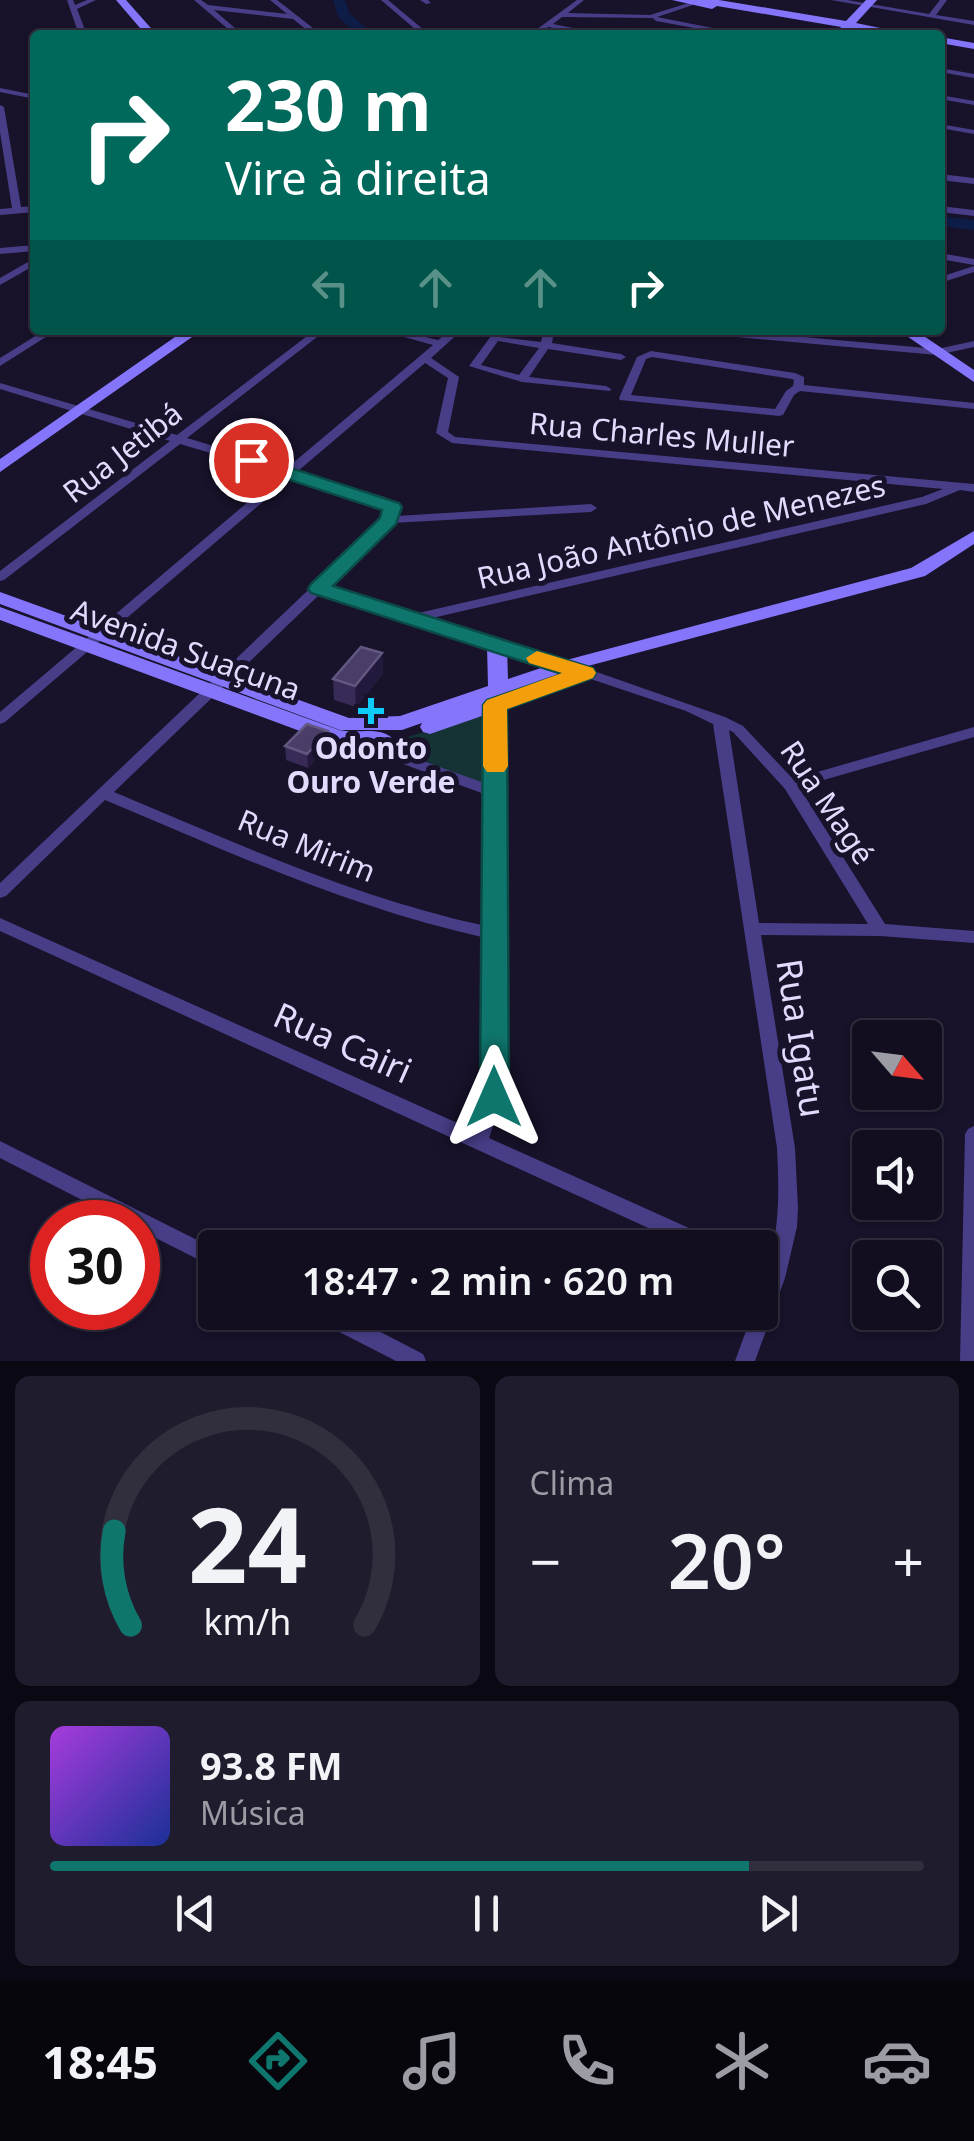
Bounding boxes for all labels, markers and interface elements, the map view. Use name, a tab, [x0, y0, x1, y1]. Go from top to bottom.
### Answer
text: 230 m	[225, 56, 432, 152]
icon: right	[60, 70, 190, 200]
text: Vire à direita	[225, 147, 491, 208]
icon: left	[303, 260, 358, 315]
icon: ahead	[408, 260, 463, 315]
icon: ahead	[513, 260, 568, 315]
icon: right	[618, 260, 673, 315]
street label: Rua Jetibá	[54, 393, 190, 511]
street label: Rua Charles Muller	[528, 402, 796, 466]
pin	[209, 418, 294, 503]
icon: arrive	[224, 433, 279, 488]
street label: Rua João Antônio de Menezes	[473, 464, 889, 598]
street label: Avenida Suaçuna	[66, 589, 306, 709]
marker: Odonto Ouro Verde	[358, 698, 384, 724]
place label: Odonto Ouro Verde	[286, 727, 456, 802]
street label: Rua Magé	[772, 732, 884, 872]
street label: Rua Mirim	[232, 799, 382, 891]
street label: Rua Igatu	[766, 956, 838, 1120]
street label: Rua Cairi	[267, 991, 419, 1093]
north arrow	[852, 1020, 942, 1110]
map controls	[852, 1020, 942, 1330]
position arrow	[442, 1045, 546, 1149]
button: sound	[852, 1130, 942, 1220]
speed limit sign: 30	[30, 1200, 160, 1330]
button: search	[852, 1240, 942, 1330]
text: 18:47 · 2 min · 620 m	[302, 1254, 674, 1306]
text: Clima	[530, 1461, 614, 1504]
text: 24	[188, 1472, 307, 1613]
text: 20°	[668, 1509, 786, 1611]
text: −	[530, 1523, 561, 1598]
text: +	[893, 1523, 924, 1598]
text: km/h	[203, 1597, 291, 1645]
text: 93.8 FM	[200, 1739, 342, 1791]
text: Música	[200, 1791, 306, 1834]
icon: previous	[168, 1886, 223, 1941]
icon: pause	[459, 1886, 514, 1941]
icon: next	[751, 1886, 806, 1941]
icon: directions	[243, 2026, 313, 2096]
icon: music	[397, 2026, 467, 2096]
icon: phone	[552, 2026, 622, 2096]
icon: climate	[707, 2026, 777, 2096]
icon: car	[862, 2026, 932, 2096]
text: 18:45	[42, 2031, 158, 2092]

